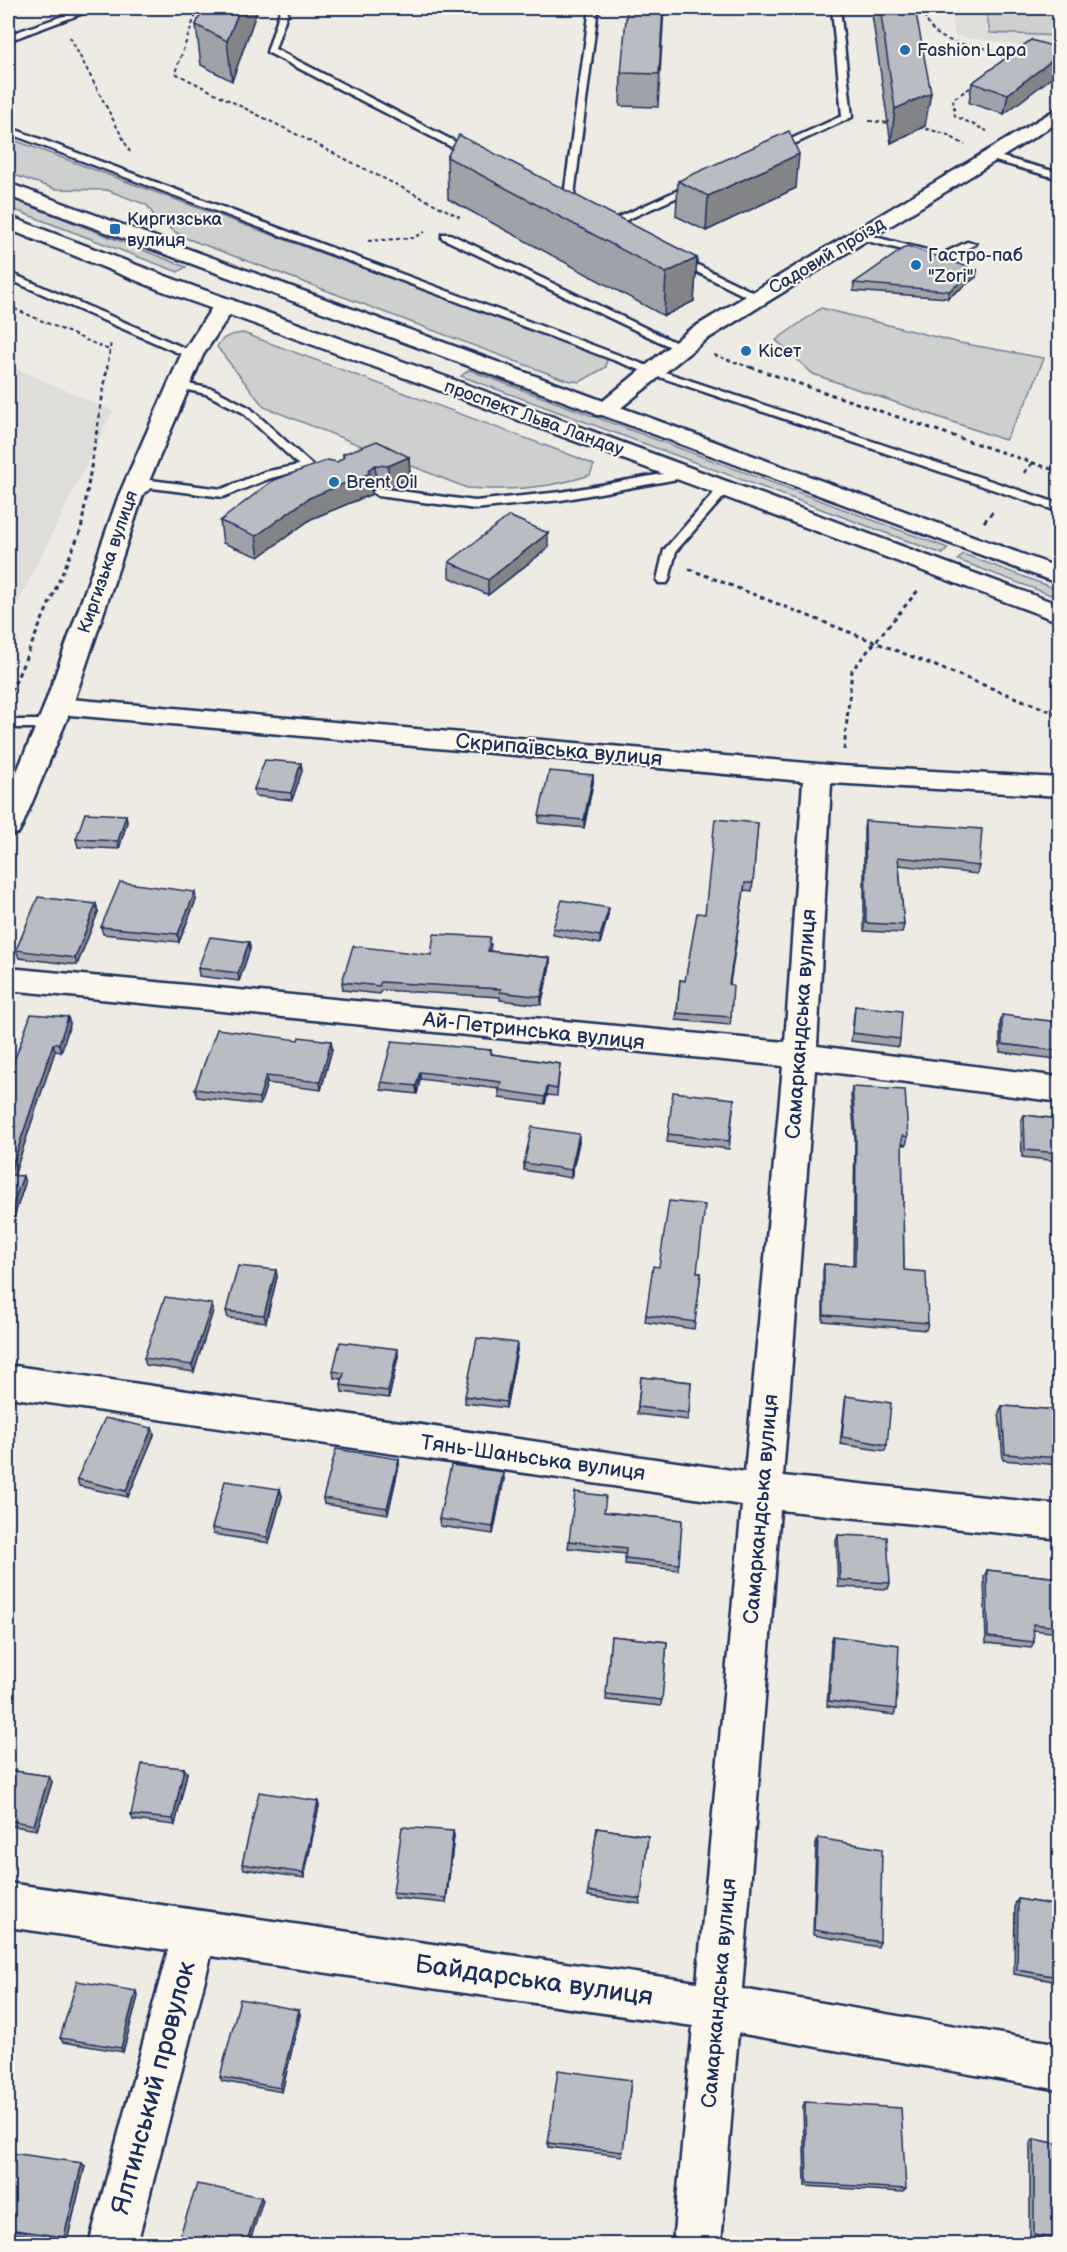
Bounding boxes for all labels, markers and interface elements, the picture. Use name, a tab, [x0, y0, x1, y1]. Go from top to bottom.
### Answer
place label: Fashion Lapa	[917, 40, 1026, 61]
marker: Fashion Lapa	[898, 43, 912, 57]
place label: Киргизська вулиця	[127, 209, 223, 251]
street label: Садовий проїзд	[765, 213, 889, 299]
marker: Киргизська вулиця	[108, 222, 122, 236]
place label: Гастро-паб "Zori"	[928, 245, 1023, 287]
marker: Гастро-паб "Zori"	[909, 258, 923, 272]
place label: Кісет	[758, 341, 802, 362]
marker: Кісет	[739, 344, 753, 358]
street label: проспект Льва Ландау	[441, 376, 627, 461]
place label: Brent Oil	[346, 472, 418, 493]
marker: Brent Oil	[327, 475, 341, 489]
street label: Киргизька вулиця	[74, 488, 142, 636]
street label: Скрипаївська вулиця	[455, 729, 663, 771]
street label: Самаркандська вулиця	[780, 908, 822, 1140]
street label: Ай-Петринська вулиця	[421, 1007, 646, 1055]
street label: Самаркандська вулиця	[739, 1393, 783, 1625]
street label: Тянь-Шаньська вулиця	[419, 1430, 647, 1486]
street label: Самаркандська вулиця	[697, 1877, 741, 2109]
street label: Байдарська вулиця	[413, 1949, 655, 2013]
street label: Ялтинський провулок	[105, 1958, 203, 2218]

